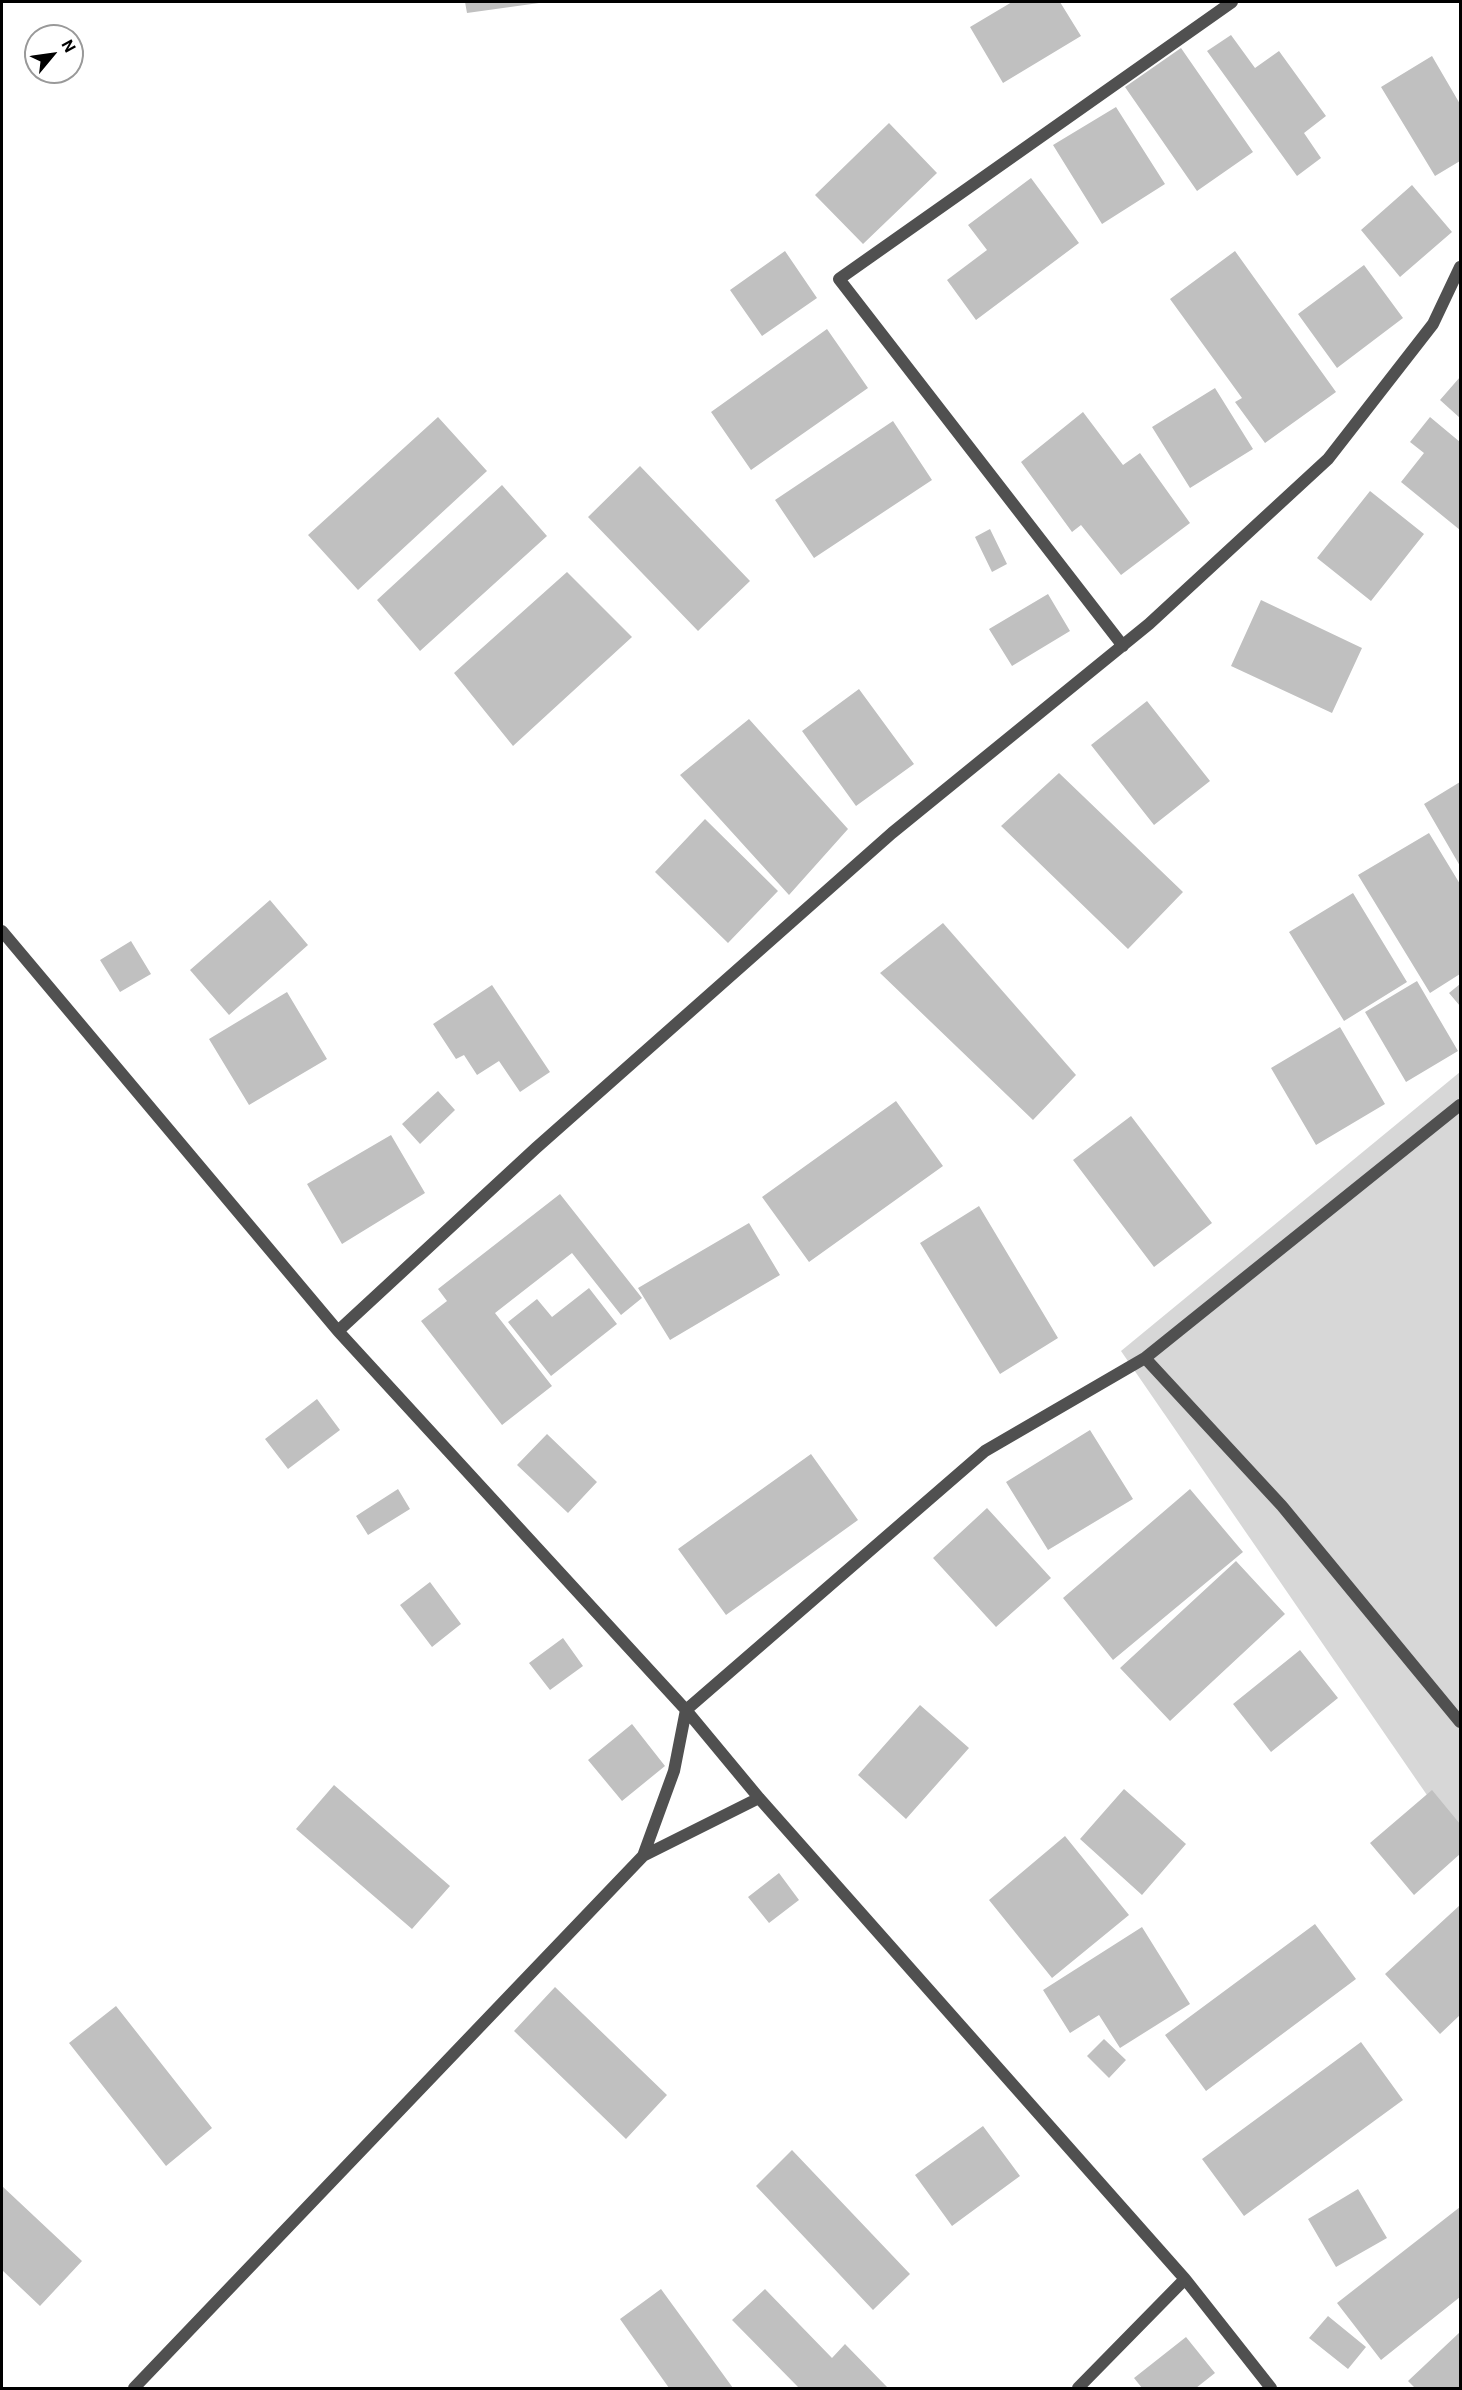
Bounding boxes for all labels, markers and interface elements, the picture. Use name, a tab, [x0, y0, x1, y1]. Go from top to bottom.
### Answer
north arrow	[24, 24, 84, 84]
text: N	[57, 36, 79, 56]

